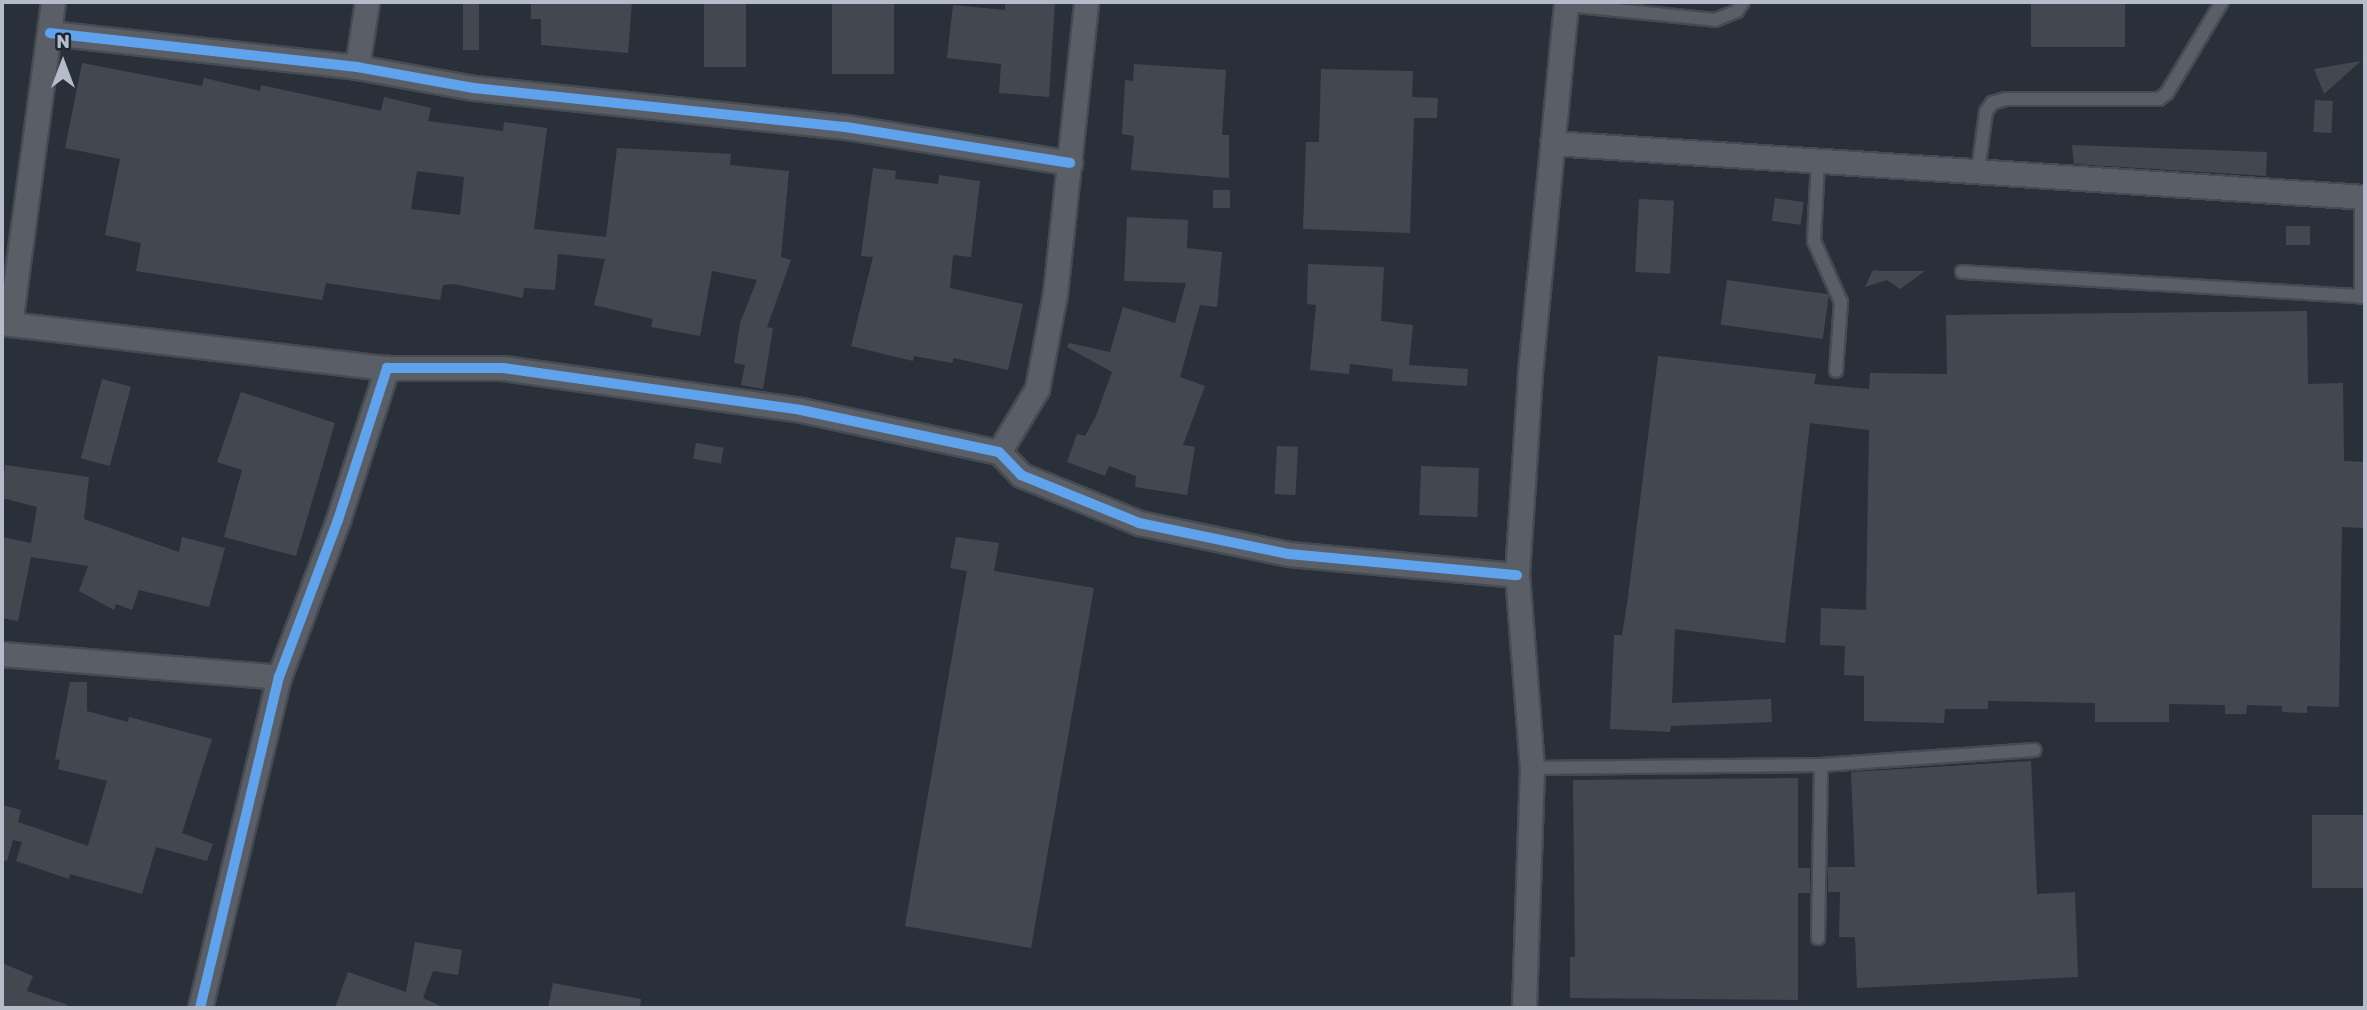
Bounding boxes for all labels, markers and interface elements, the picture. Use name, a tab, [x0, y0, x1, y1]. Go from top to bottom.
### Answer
north arrow	[28, 28, 98, 98]
text: N	[56, 30, 70, 53]

